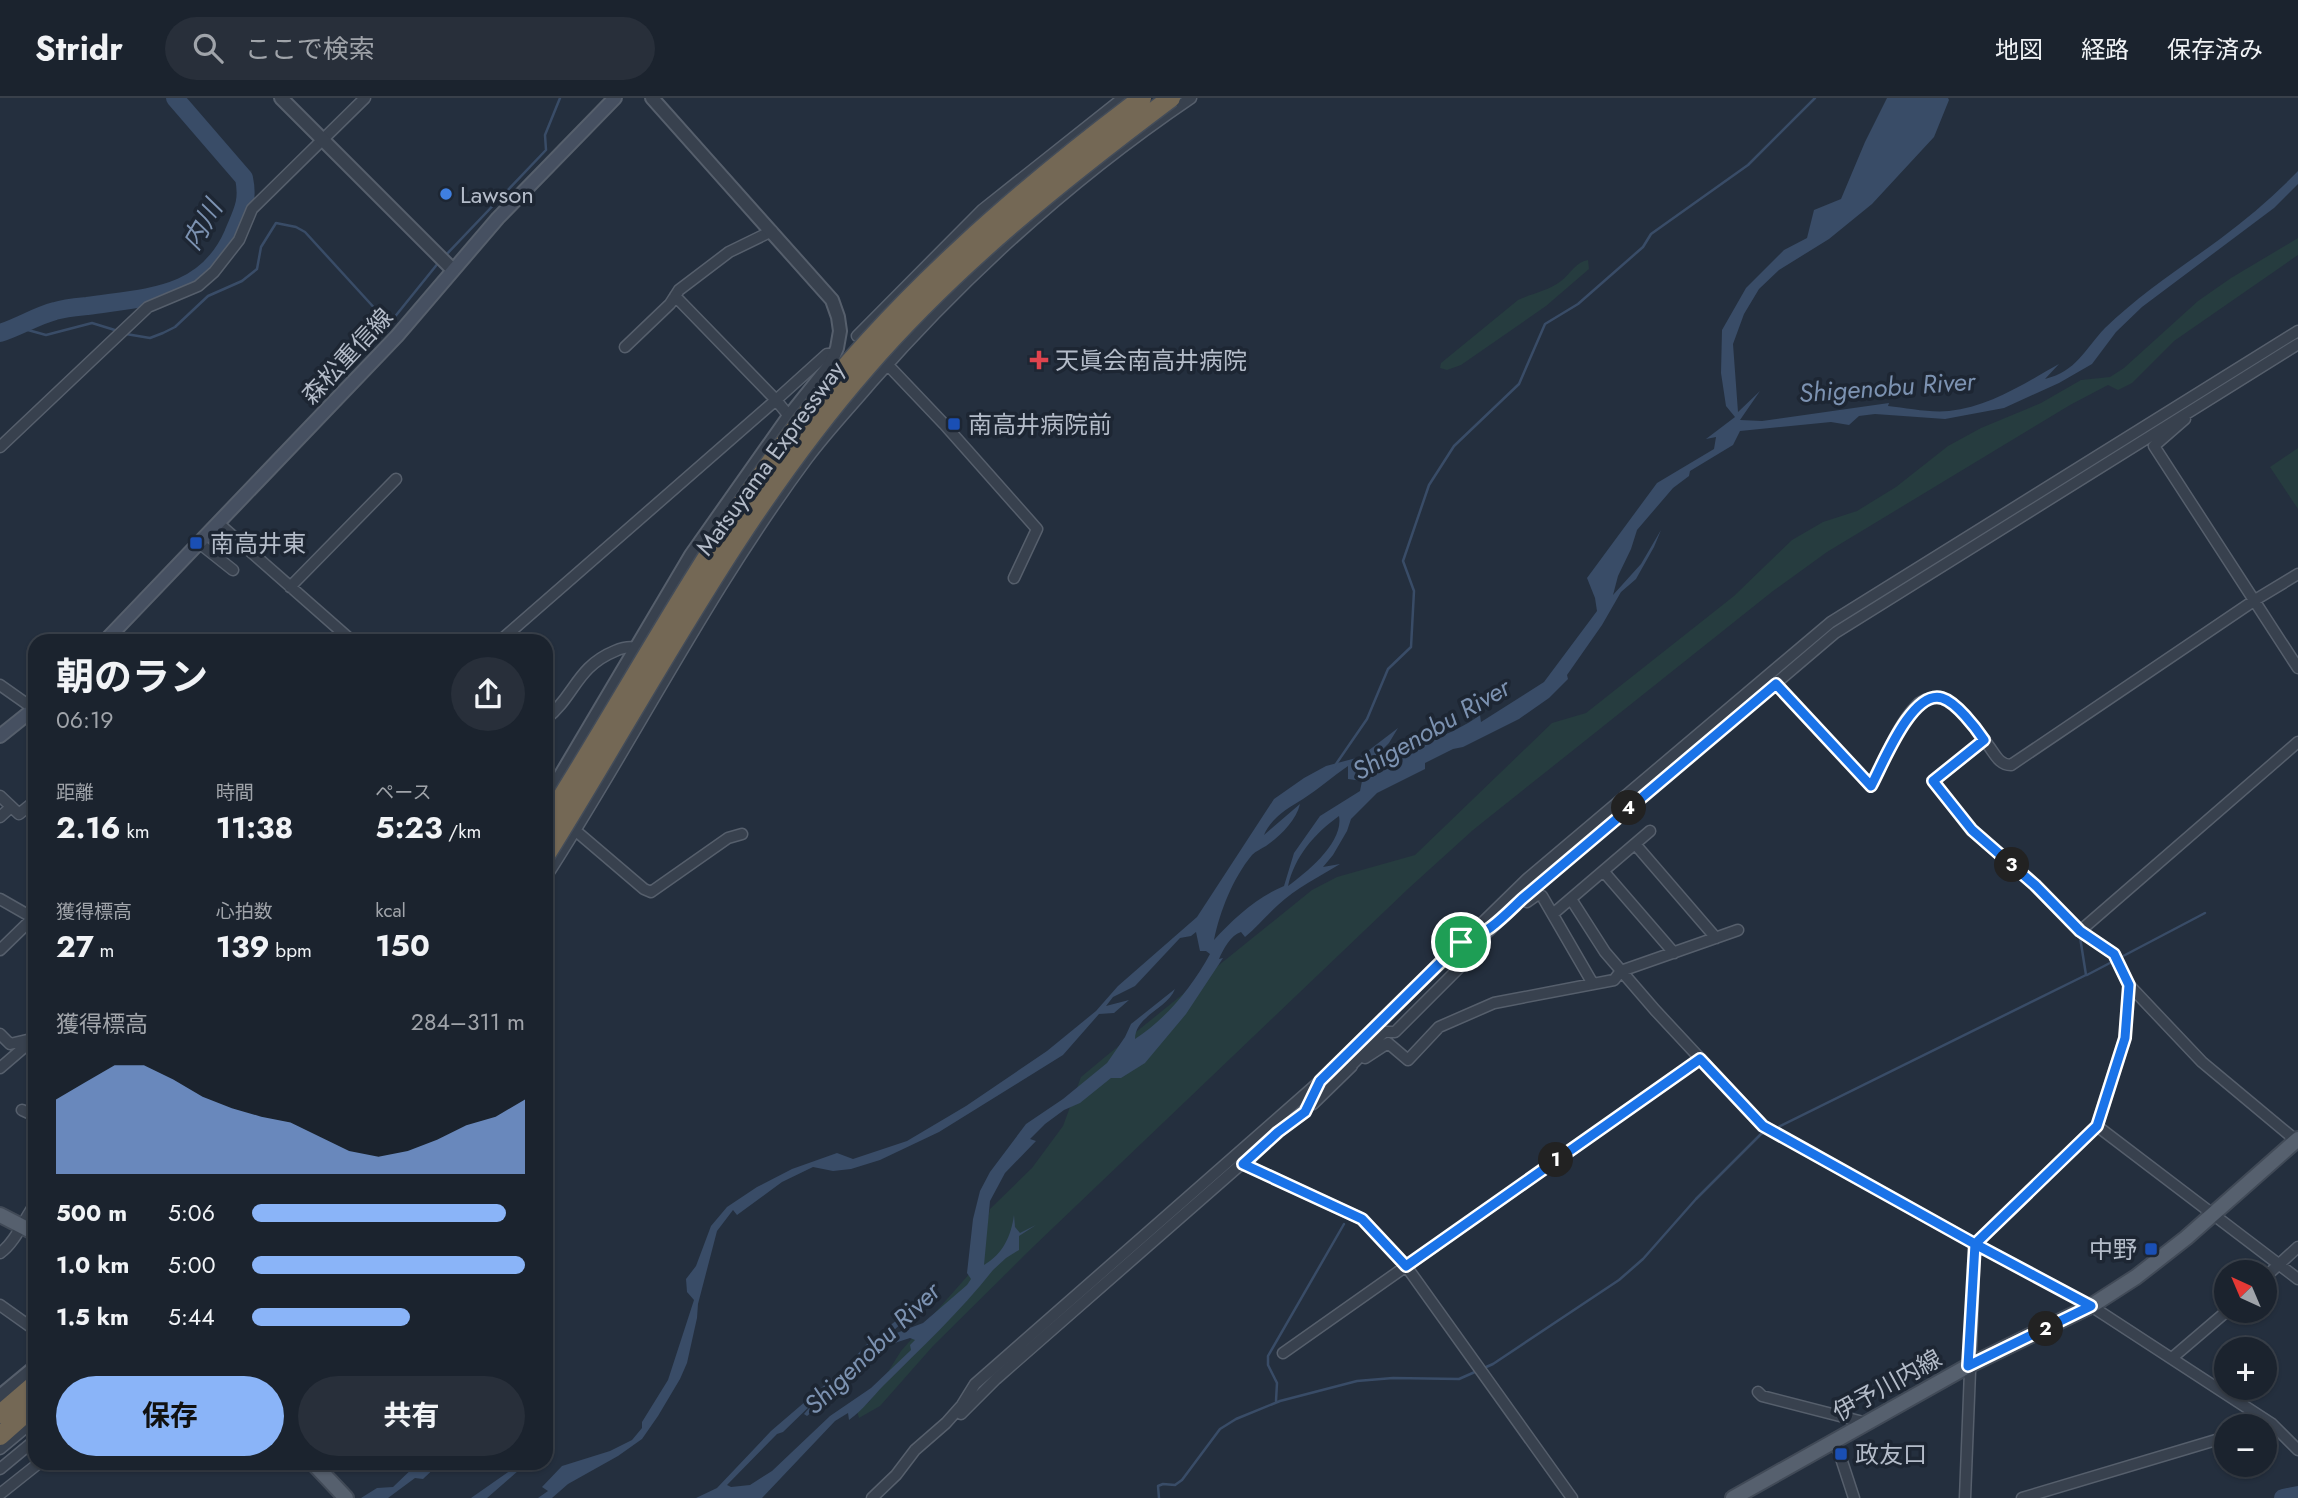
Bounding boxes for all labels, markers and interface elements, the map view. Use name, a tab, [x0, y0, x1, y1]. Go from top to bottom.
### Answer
search box	[165, 17, 655, 80]
text: Stridr	[35, 25, 123, 72]
icon: search	[189, 29, 227, 67]
text: ここで検索	[245, 30, 375, 68]
text: 地図	[1995, 32, 2043, 67]
text: 経路	[2081, 32, 2129, 67]
text: 保存済み	[2167, 32, 2263, 67]
place label: Lawson	[460, 177, 534, 212]
marker: Lawson	[438, 186, 454, 202]
water label: 内川	[173, 190, 233, 257]
street label: 森松重信線	[293, 300, 401, 412]
place label: 天眞会南高井病院	[1055, 343, 1247, 378]
marker: 天眞会南高井病院	[1029, 350, 1049, 370]
street label: Matsuyama Expressway	[687, 353, 853, 563]
water label: Shigenobu River	[1798, 362, 1978, 412]
place label: 南高井病院前	[968, 407, 1112, 442]
marker: 南高井病院前	[946, 416, 962, 432]
place label: 南高井東	[210, 526, 306, 561]
marker: 南高井東	[188, 535, 204, 551]
text: 朝のラン	[56, 649, 208, 704]
button: share	[451, 657, 525, 731]
water label: Shigenobu River	[1345, 668, 1518, 790]
text: 06:19	[56, 703, 114, 737]
text: 距離	[56, 779, 94, 806]
text: 時間	[216, 779, 254, 806]
text: ペース	[375, 779, 431, 806]
pin: 4	[1612, 790, 1646, 826]
text: 4	[1622, 794, 1635, 821]
text: 2.16	[56, 806, 121, 849]
text: 11:38	[216, 806, 293, 849]
text: 5:23	[375, 806, 443, 849]
text: km	[121, 818, 150, 845]
text: /km	[443, 818, 481, 845]
pin: 3	[1994, 848, 2030, 882]
text: 3	[2006, 851, 2017, 878]
text: kcal	[375, 897, 406, 924]
text: 獲得標高	[56, 898, 132, 925]
text: 心拍数	[216, 898, 273, 925]
pin	[1431, 912, 1491, 972]
icon: arrive	[1442, 923, 1480, 961]
text: 150	[375, 924, 430, 967]
text: 27	[56, 925, 94, 968]
text: 139	[216, 925, 270, 968]
text: m	[94, 937, 114, 964]
text: bpm	[270, 937, 312, 964]
text: 284–311 m	[411, 1005, 525, 1039]
text: 獲得標高	[56, 1007, 148, 1041]
pin: 1	[1538, 1142, 1574, 1178]
text: 1	[1551, 1146, 1560, 1173]
text: 500 m	[56, 1196, 127, 1230]
text: 5:06	[168, 1196, 215, 1230]
place label: 中野	[2089, 1232, 2137, 1267]
marker: 中野	[2143, 1241, 2159, 1257]
text: 1.0 km	[56, 1248, 129, 1282]
text: 5:00	[168, 1248, 215, 1282]
north arrow	[2214, 1260, 2277, 1323]
map controls	[2214, 1260, 2277, 1477]
water label: Shigenobu River	[795, 1272, 950, 1423]
text: 1.5 km	[56, 1300, 129, 1334]
text: 5:44	[168, 1300, 215, 1334]
pin: 2	[2028, 1312, 2064, 1346]
text: 2	[2039, 1315, 2052, 1342]
button: +	[2214, 1337, 2277, 1400]
street label: 伊予川内線	[1826, 1341, 1948, 1429]
button: 保存	[56, 1376, 284, 1456]
button: 共有	[298, 1376, 525, 1456]
button: −	[2214, 1414, 2277, 1477]
place label: 政友口	[1855, 1437, 1927, 1472]
marker: 政友口	[1833, 1446, 1849, 1462]

